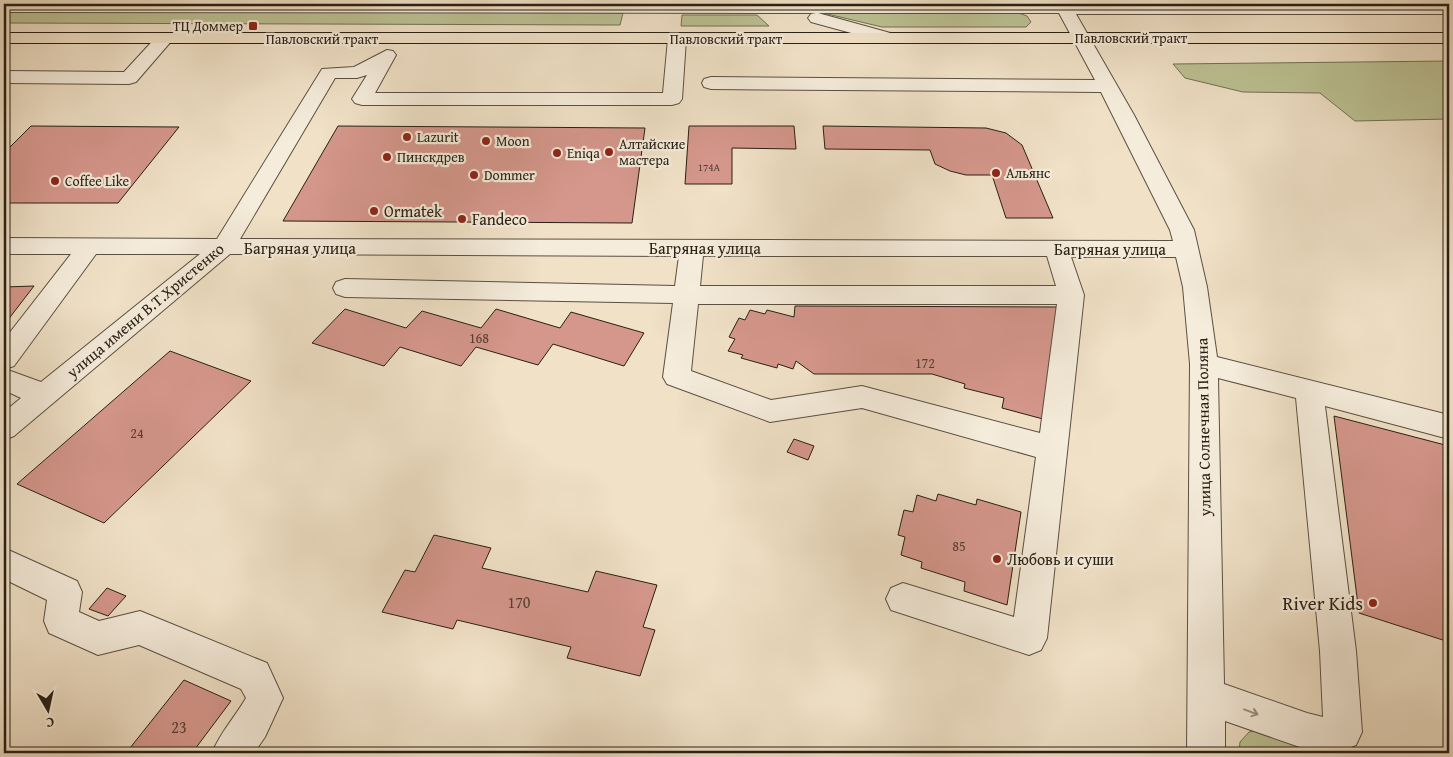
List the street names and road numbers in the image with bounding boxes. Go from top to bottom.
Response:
street label: Павловский тракт [1075,28,1187,48]
street label: Павловский тракт [266,29,378,49]
street label: Павловский тракт [670,29,782,49]
street label: Багряная улица [244,236,356,260]
street label: Багряная улица [649,236,761,260]
street label: улица имени В.Т.Христенко [60,237,229,384]
street label: Багряная улица [1054,237,1166,261]
street label: улица Солнечная Поляна [1189,337,1217,517]

